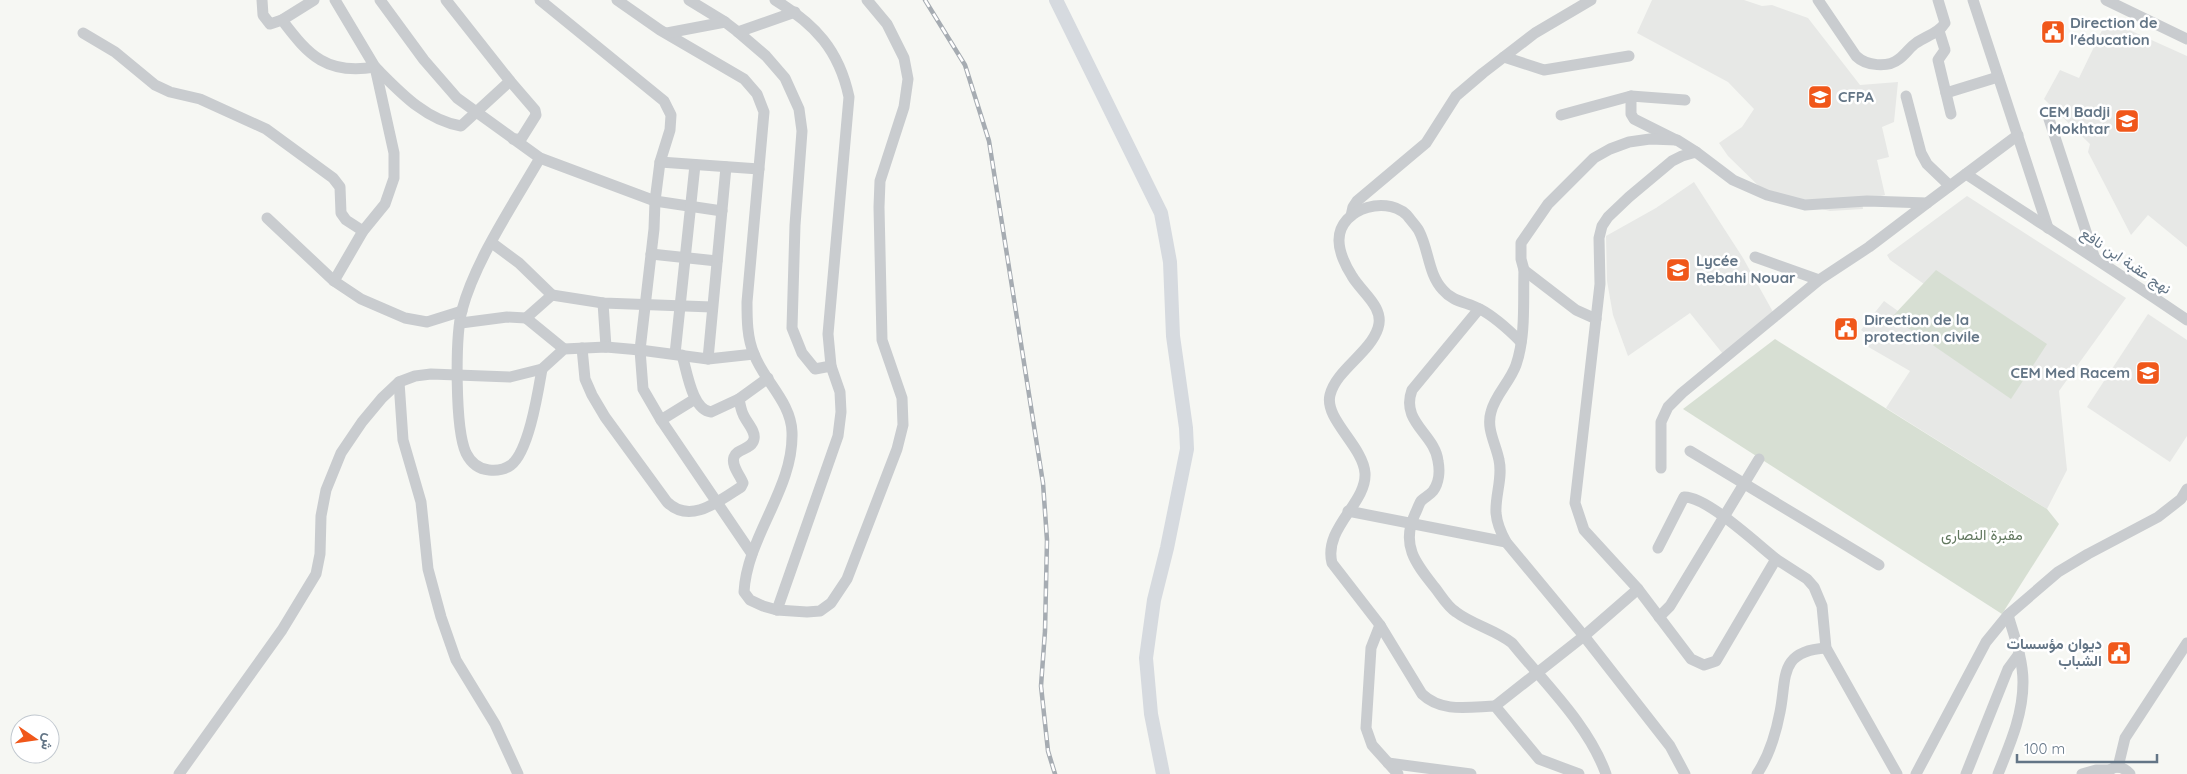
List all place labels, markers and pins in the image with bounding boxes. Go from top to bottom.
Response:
place label: Direction de l'éducation [2070,13,2158,49]
public building icon: Direction de l'éducation [2040,19,2066,45]
school or university icon: CFPA [1807,84,1833,110]
place label: CFPA [1838,87,1874,106]
place label: CEM Badji Mokhtar [2039,102,2110,138]
school or university icon: CEM Badji Mokhtar [2114,108,2140,134]
place label: Lycée Rebahi Nouar [1696,251,1796,287]
school or university icon: Lycée Rebahi Nouar [1665,257,1691,283]
place label: Direction de la protection civile [1864,310,1980,346]
public building icon: Direction de la protection civile [1833,316,1859,342]
school or university icon: CEM Med Racem [2135,360,2161,386]
place label: CEM Med Racem [2011,363,2130,382]
place label: ديوان مؤسسات الشباب [2006,634,2102,670]
public building icon: ديوان مؤسسات الشباب [2106,640,2132,666]

